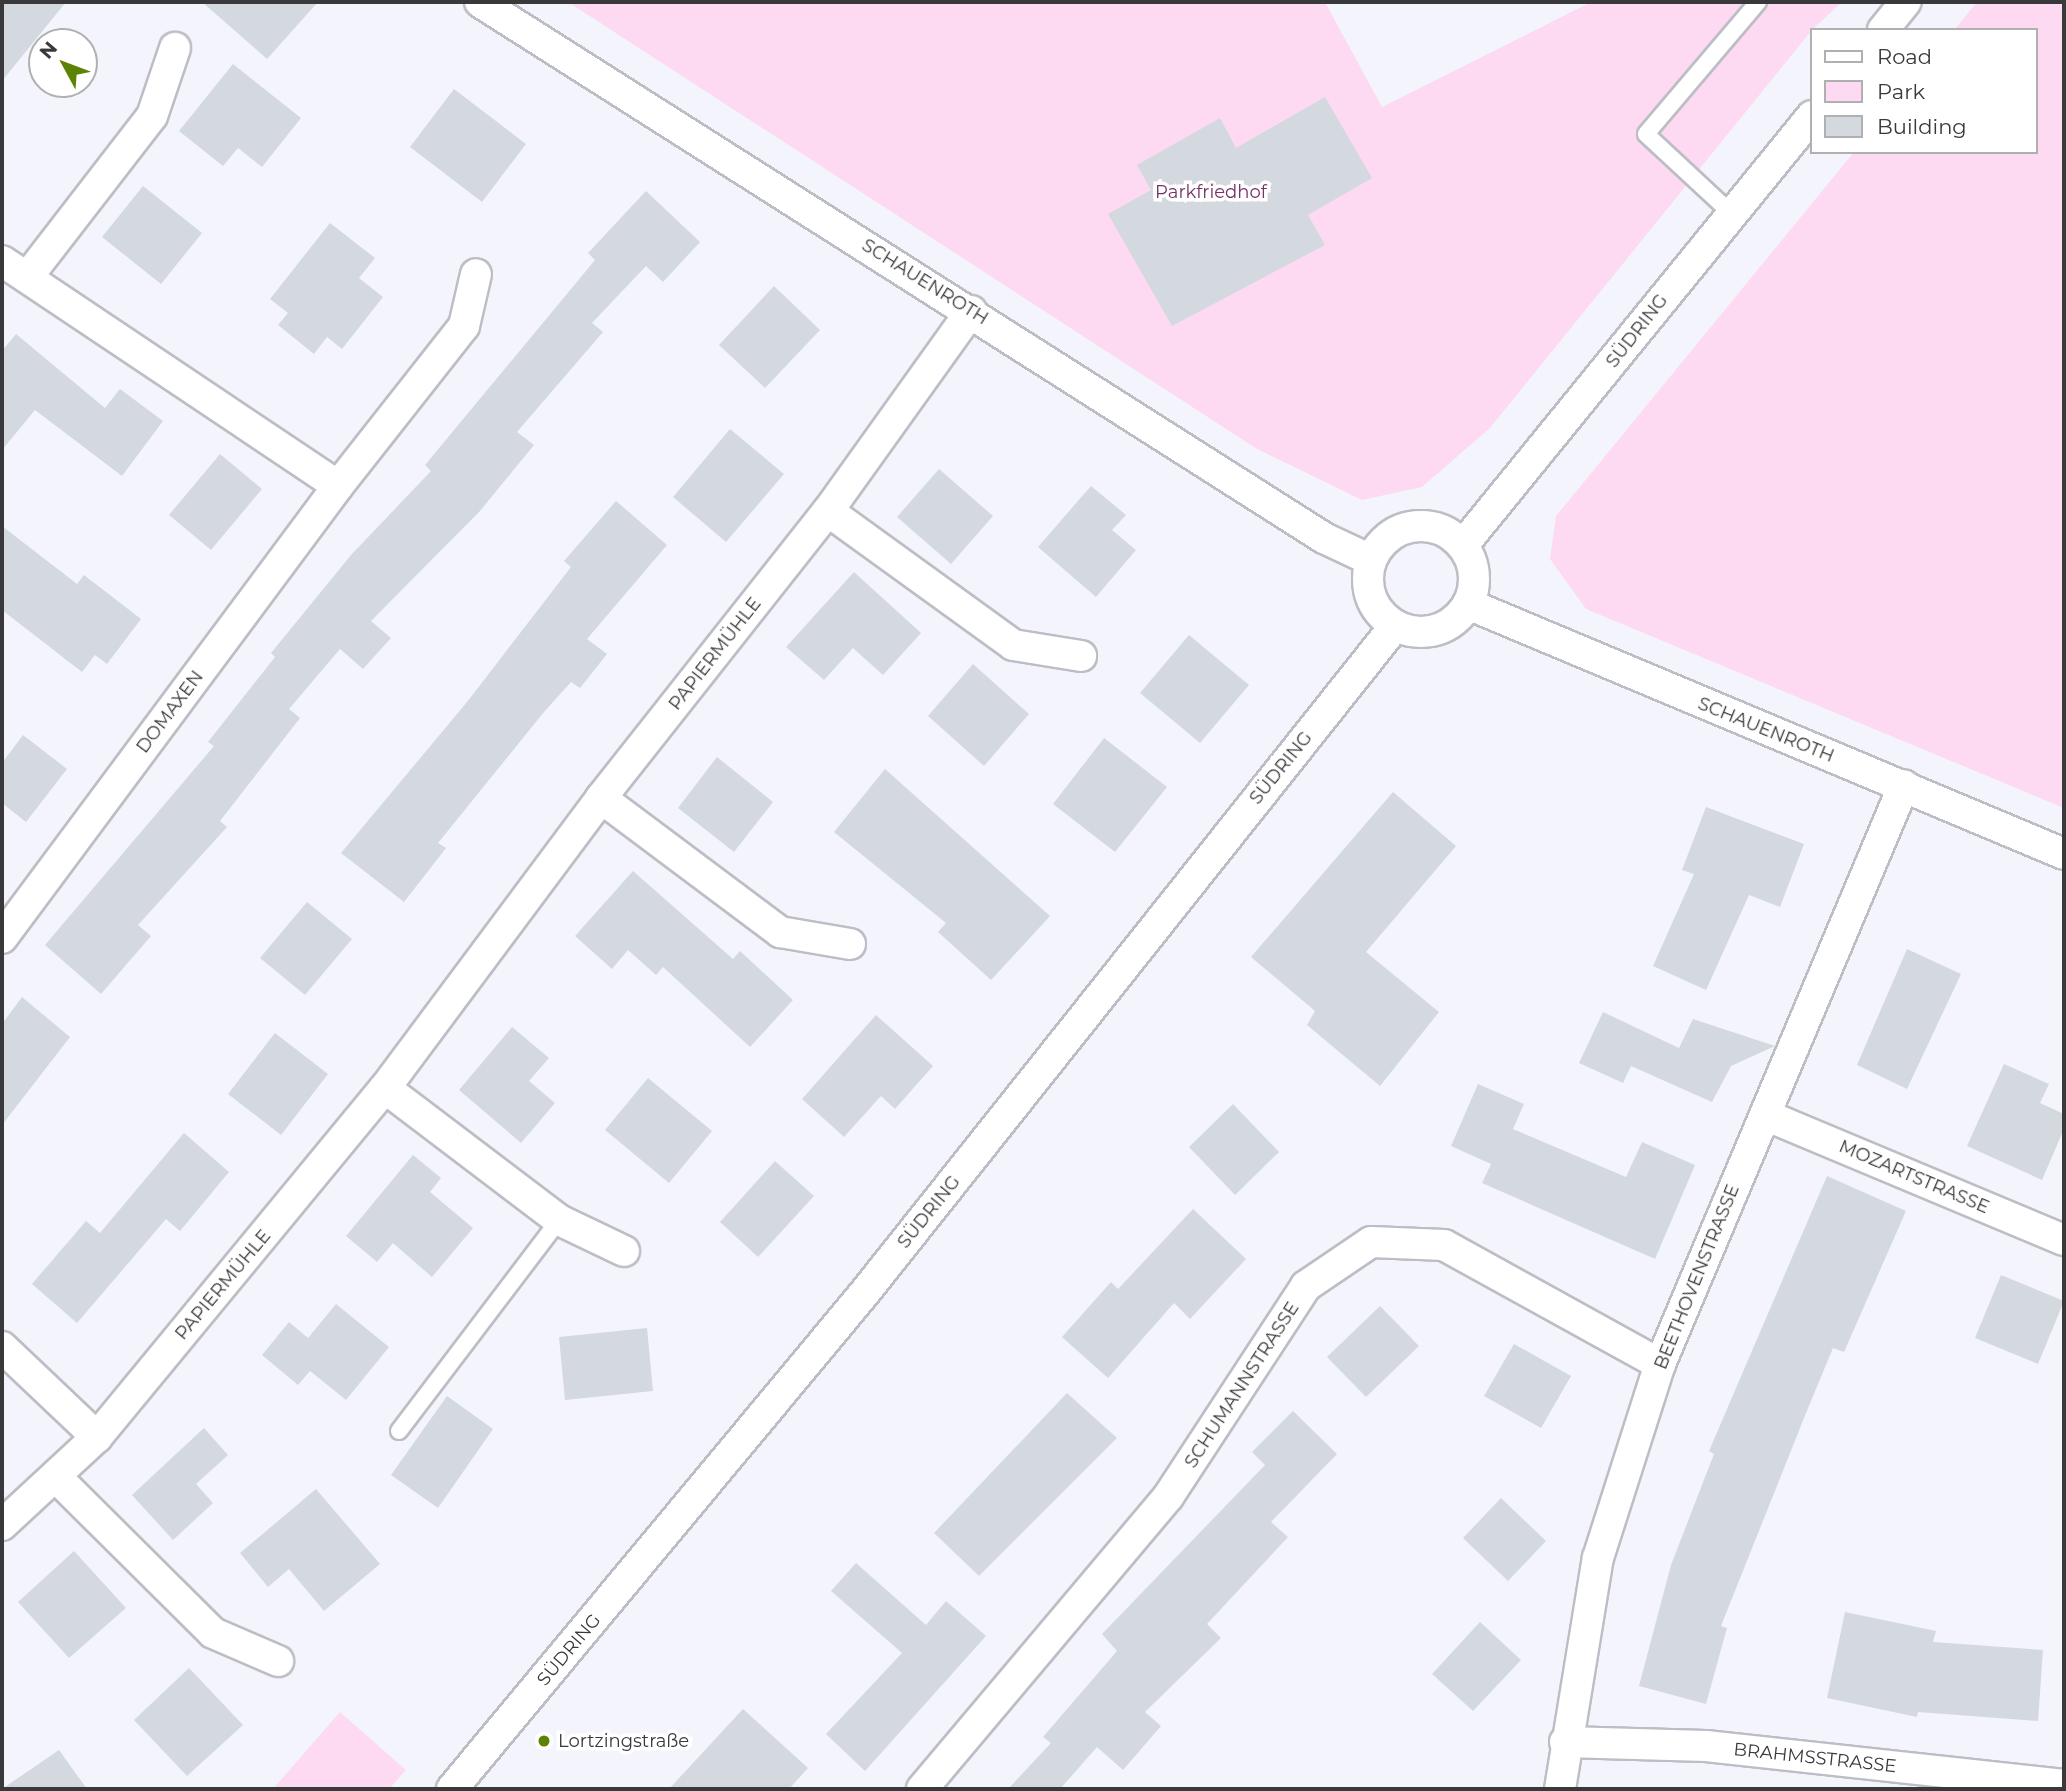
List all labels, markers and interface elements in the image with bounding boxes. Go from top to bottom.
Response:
north arrow [28,28,98,98]
legend [1811,28,2038,154]
text: N [35,37,62,64]
text: Road [1877,44,1932,69]
text: Park [1877,79,1925,104]
text: Building [1877,114,1967,139]
park label: Parkfriedhof [1155,181,1267,203]
street label: SCHAUENROTH [858,234,992,330]
street label: SÜDRING [1602,290,1672,372]
street label: PAPIERMÜHLE [664,593,766,715]
street label: DOMAXEN [132,667,208,757]
street label: SCHAUENROTH [1695,693,1837,767]
street label: SÜDRING [1245,727,1317,809]
street label: MOZARTSTRASSE [1836,1136,1992,1218]
street label: SÜDRING [893,1171,965,1253]
street label: BEETHOVENSTRASSE [1650,1181,1744,1373]
street label: PAPIERMÜHLE [171,1226,275,1344]
street label: SCHUMANNSTRASSE [1180,1298,1304,1472]
street label: SÜDRING [533,1610,605,1690]
place label: Lortzingstraße [558,1730,689,1752]
marker: Lortzingstraße [536,1733,552,1749]
street label: BRAHMSSTRASSE [1732,1739,1898,1777]

